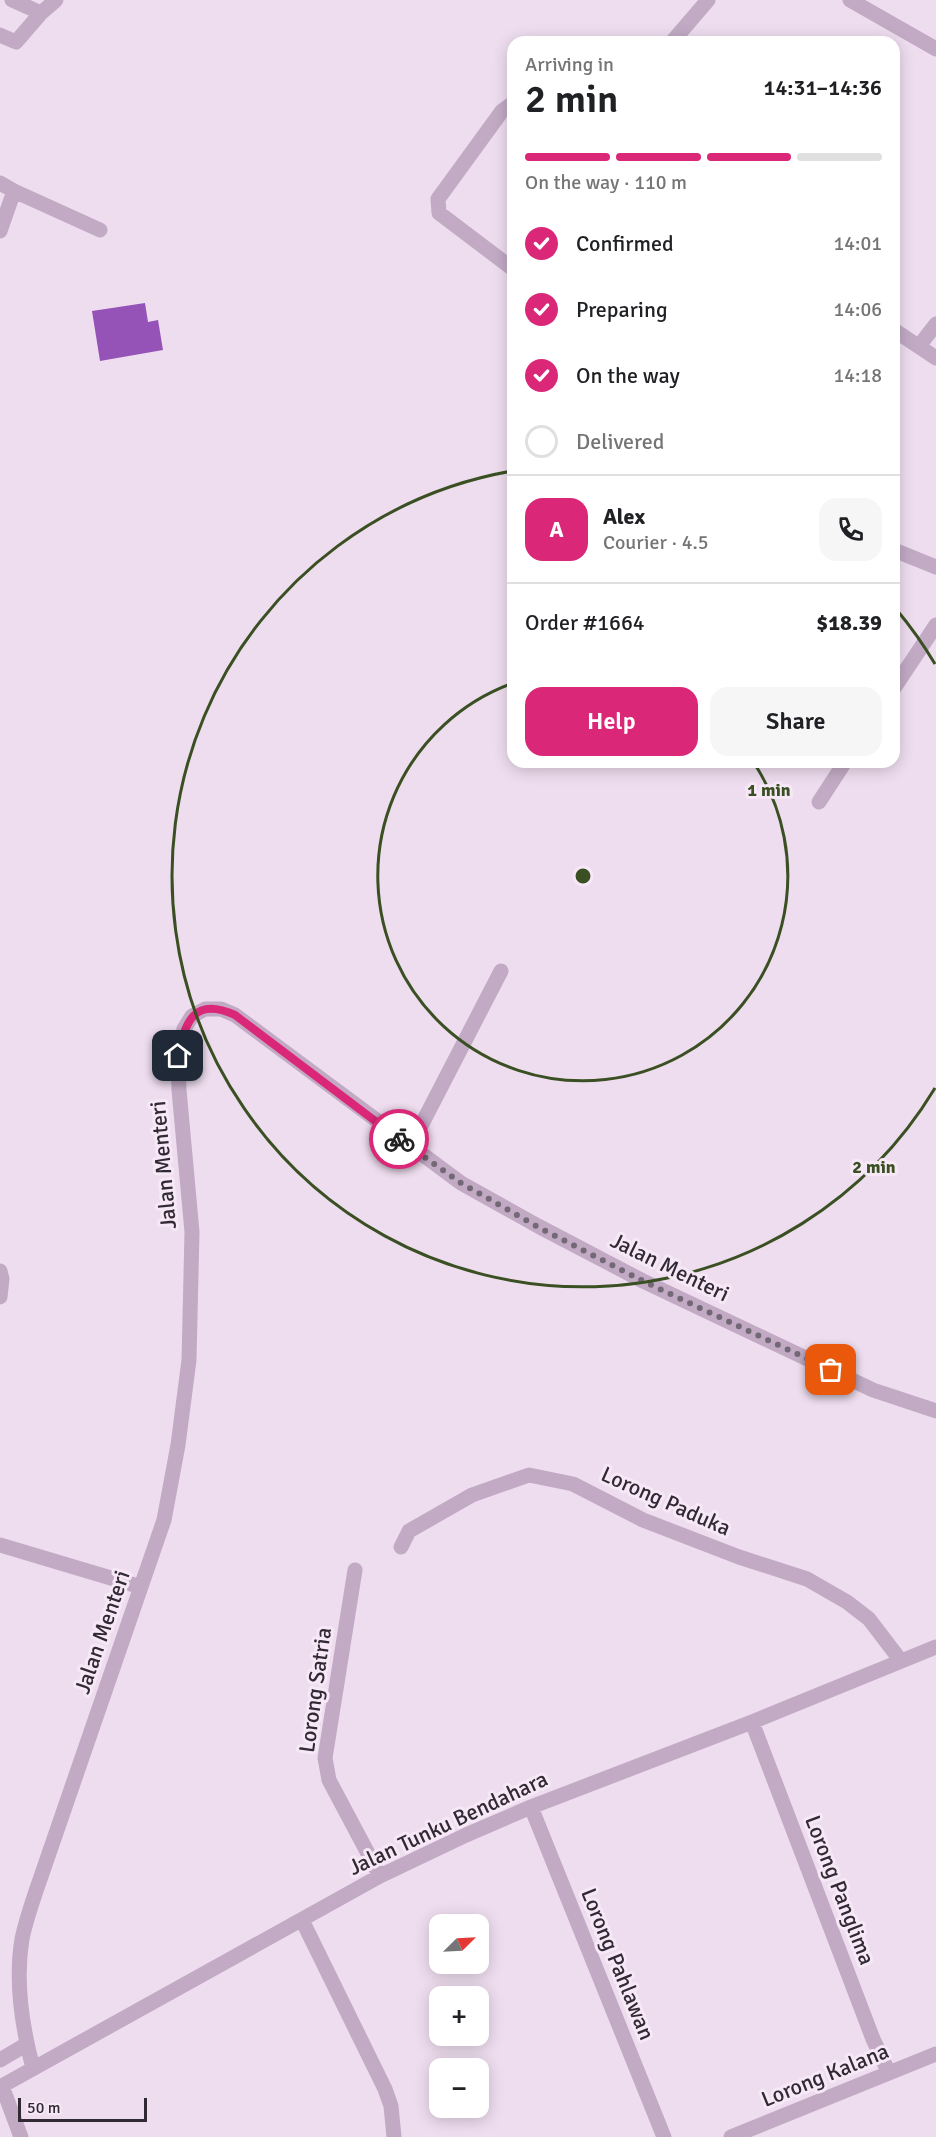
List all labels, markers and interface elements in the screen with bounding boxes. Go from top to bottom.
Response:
text: Arriving in [525,52,614,77]
text: 14:31–14:36 [764,74,882,101]
text: 2 min [525,75,618,123]
text: On the way · 110 m [525,170,687,195]
icon: check [525,227,558,260]
text: Confirmed [576,230,674,257]
text: 14:01 [833,231,882,256]
icon: check [525,293,558,326]
text: Preparing [576,296,668,323]
text: 14:06 [833,297,882,322]
icon: check [525,359,558,392]
text: On the way [576,362,680,389]
text: 14:18 [833,363,882,388]
text: Delivered [576,428,664,455]
button: phone [819,498,882,561]
text: Alex [603,503,645,530]
text: A [549,516,564,543]
text: Courier · 4.5 [603,530,709,555]
text: Order #1664 [525,609,645,636]
text: $18.39 [816,609,882,636]
button: Help [525,687,698,756]
button: Share [710,687,882,756]
text: 1 min [747,779,791,801]
centre of rings [573,866,593,886]
pin [152,1030,203,1081]
icon: home [161,1039,194,1072]
street label: Jalan Menteri [144,1100,182,1230]
courier [369,1109,429,1169]
icon: bike [383,1123,416,1156]
text: 2 min [852,1156,896,1178]
street label: Jalan Menteri [606,1227,734,1307]
pin [805,1344,856,1395]
icon: bag [814,1353,847,1386]
street label: Lorong Paduka [597,1460,735,1542]
street label: Jalan Menteri [68,1567,136,1697]
street label: Lorong Satria [293,1626,337,1754]
street label: Jalan Tunku Bendahara [344,1765,552,1881]
street label: Lorong Panglima [799,1812,881,1968]
street label: Lorong Pahlawan [575,1884,661,2044]
north arrow [429,1914,489,1974]
map controls [429,1914,489,2118]
button: + [429,1986,489,2046]
street label: Lorong Kalana [757,2037,893,2113]
button: − [429,2058,489,2118]
scale bar [18,2095,147,2122]
text: 50 m [27,2098,61,2118]

